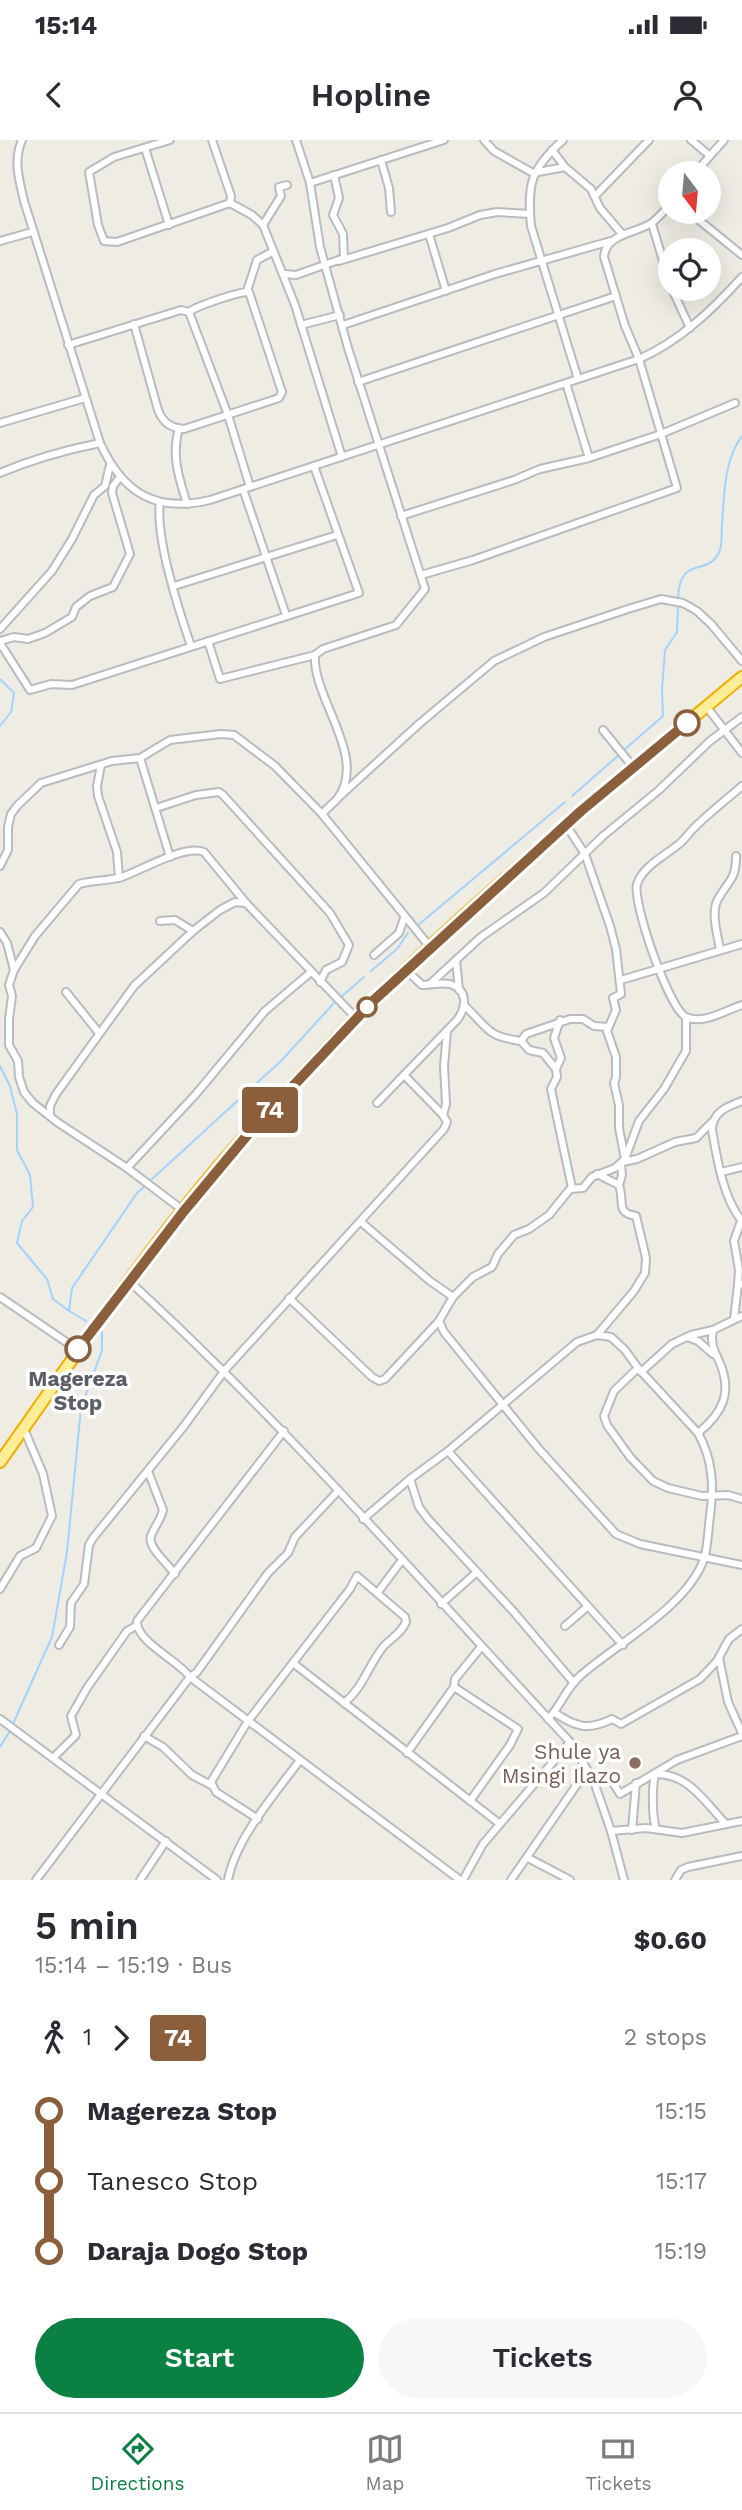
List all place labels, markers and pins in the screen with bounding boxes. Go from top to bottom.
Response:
unlabelled marker [674,710,700,736]
unlabelled marker [357,997,377,1017]
marker: Magereza Stop [65,1336,91,1362]
place label: Magereza Stop [28,1366,128,1415]
place label: Shule ya Msingi Ilazo [502,1739,621,1788]
marker: Shule ya Msingi Ilazo [627,1755,643,1771]

